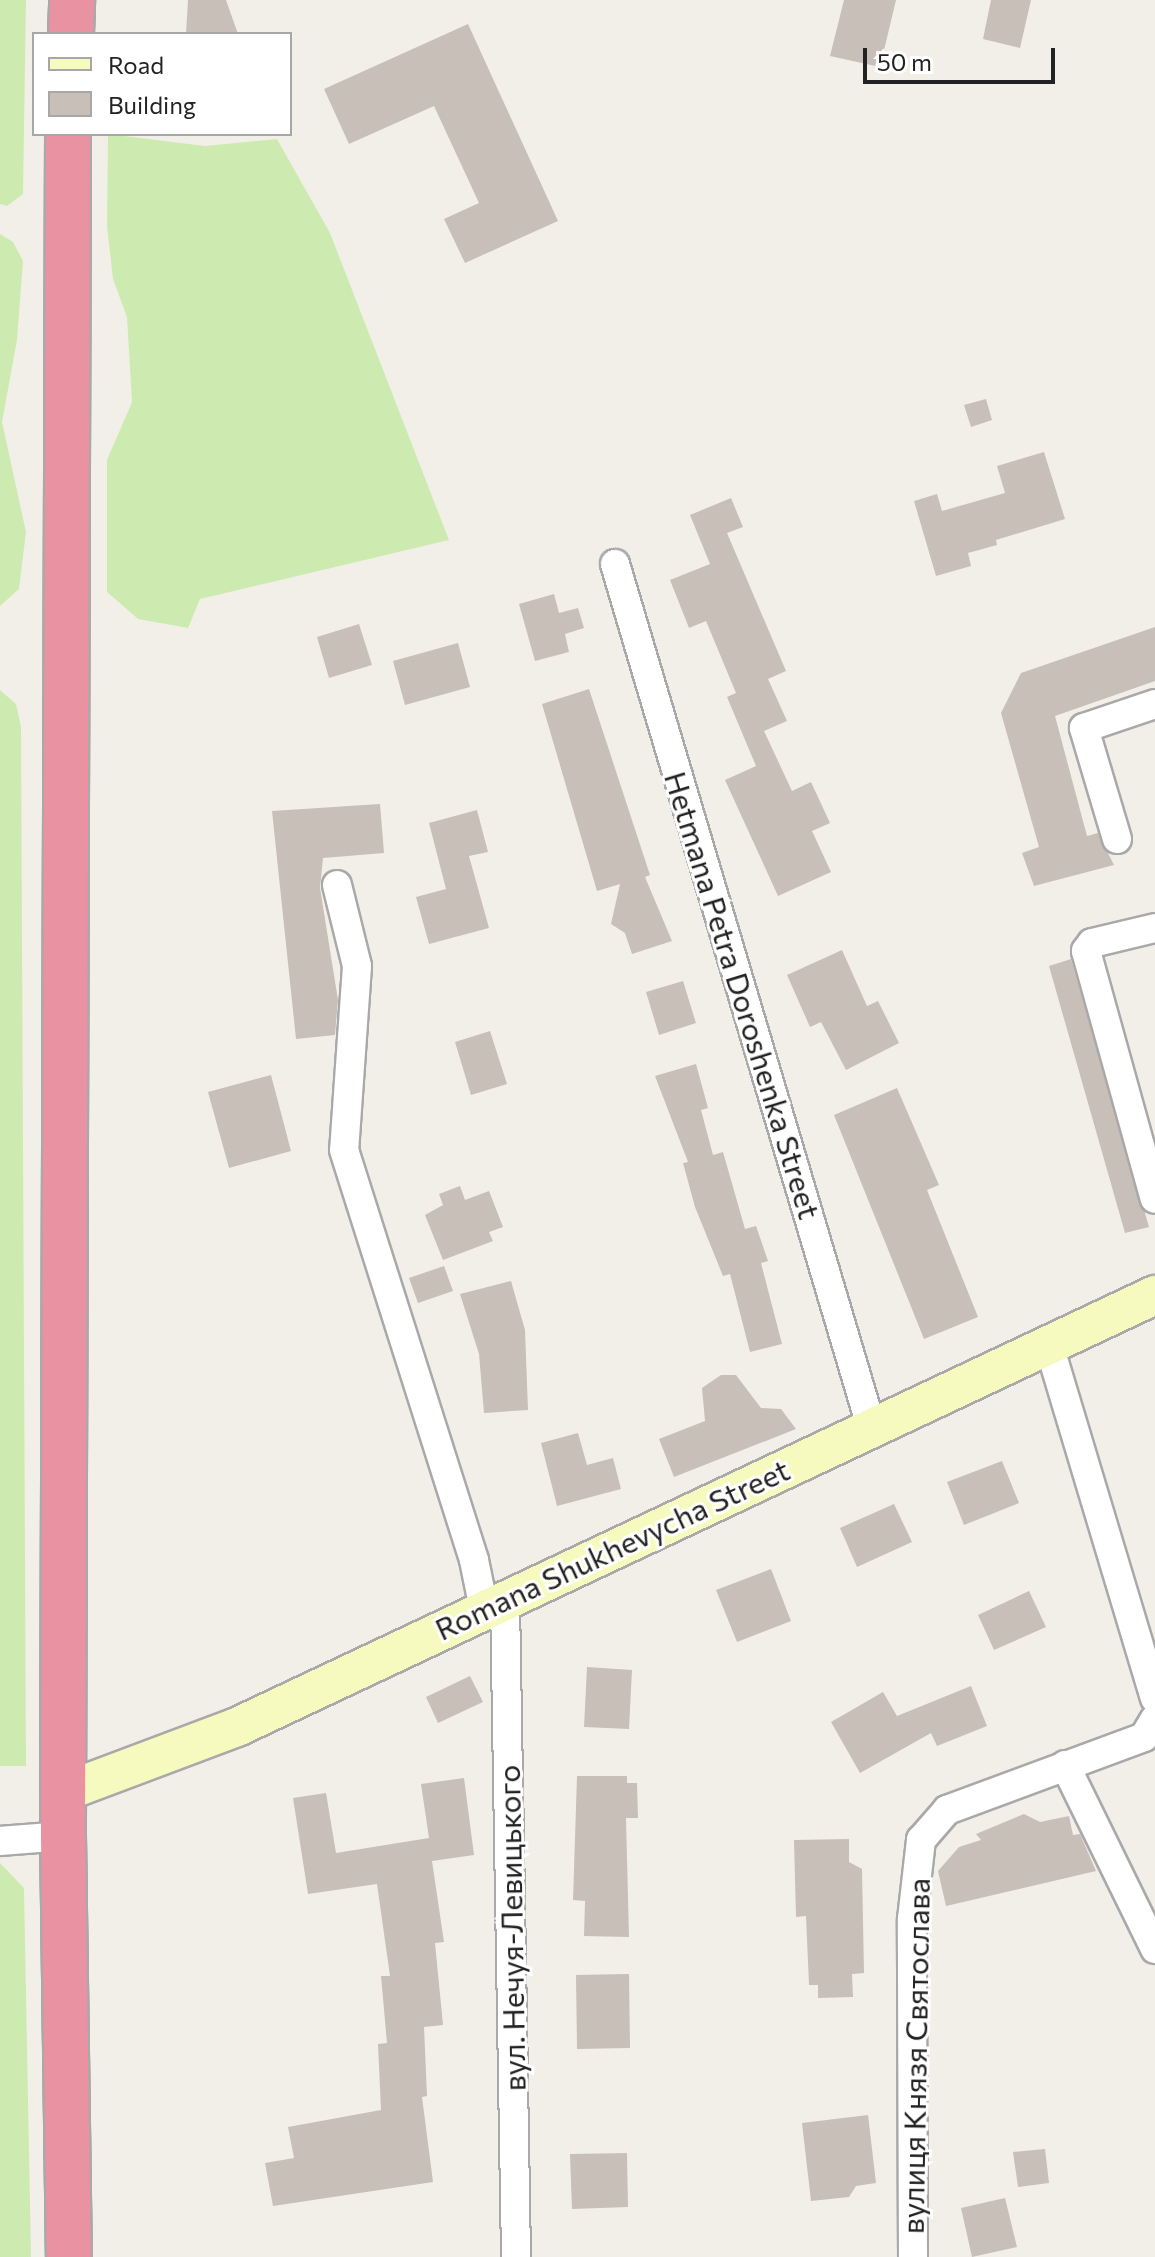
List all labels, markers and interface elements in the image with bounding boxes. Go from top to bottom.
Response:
legend [32,32,292,136]
scale bar [867,32,1059,82]
text: 50 m [877,47,932,76]
text: Road [108,50,164,79]
text: Building [108,90,196,119]
street label: Hetmana Petra Doroshenka Street [658,767,828,1223]
street label: Romana Shukhevycha Street [429,1451,795,1647]
street label: вул. Нечуя-Левицького [490,1764,532,2092]
street label: вулиця Князя Святослава [894,1878,936,2234]

